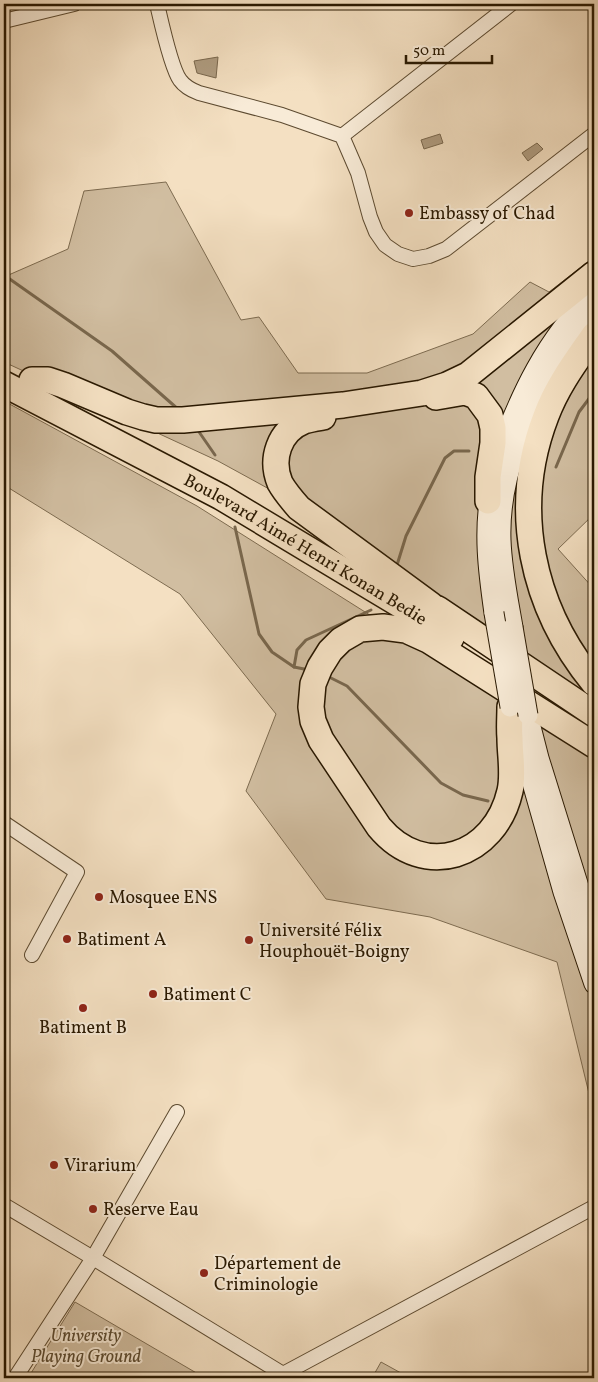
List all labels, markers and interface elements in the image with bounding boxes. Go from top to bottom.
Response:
scale bar [406,32,492,64]
text: 50 m [413,41,445,62]
place label: Embassy of Chad [419,202,555,227]
marker: Embassy of Chad [403,207,415,219]
street label: Boulevard Aimé Henri Konan Bedie [179,469,432,632]
place label: Mosquee ENS [109,886,217,911]
marker: Mosquee ENS [93,891,105,903]
place label: Université Félix Houphouët-Boigny [259,919,410,965]
place label: Batiment A [77,928,167,953]
marker: Batiment A [61,933,73,945]
marker: Université Félix Houphouët-Boigny [243,934,255,946]
place label: Batiment C [163,983,252,1008]
marker: Batiment C [147,988,159,1000]
marker: Batiment B [77,1002,89,1014]
place label: Batiment B [39,1016,127,1041]
place label: Virarium [64,1154,136,1179]
marker: Virarium [48,1159,60,1171]
place label: Reserve Eau [103,1198,199,1223]
marker: Reserve Eau [87,1203,99,1215]
place label: Département de Criminologie [214,1252,341,1298]
marker: Département de Criminologie [198,1267,210,1279]
park label: University Playing Ground [31,1324,142,1370]

